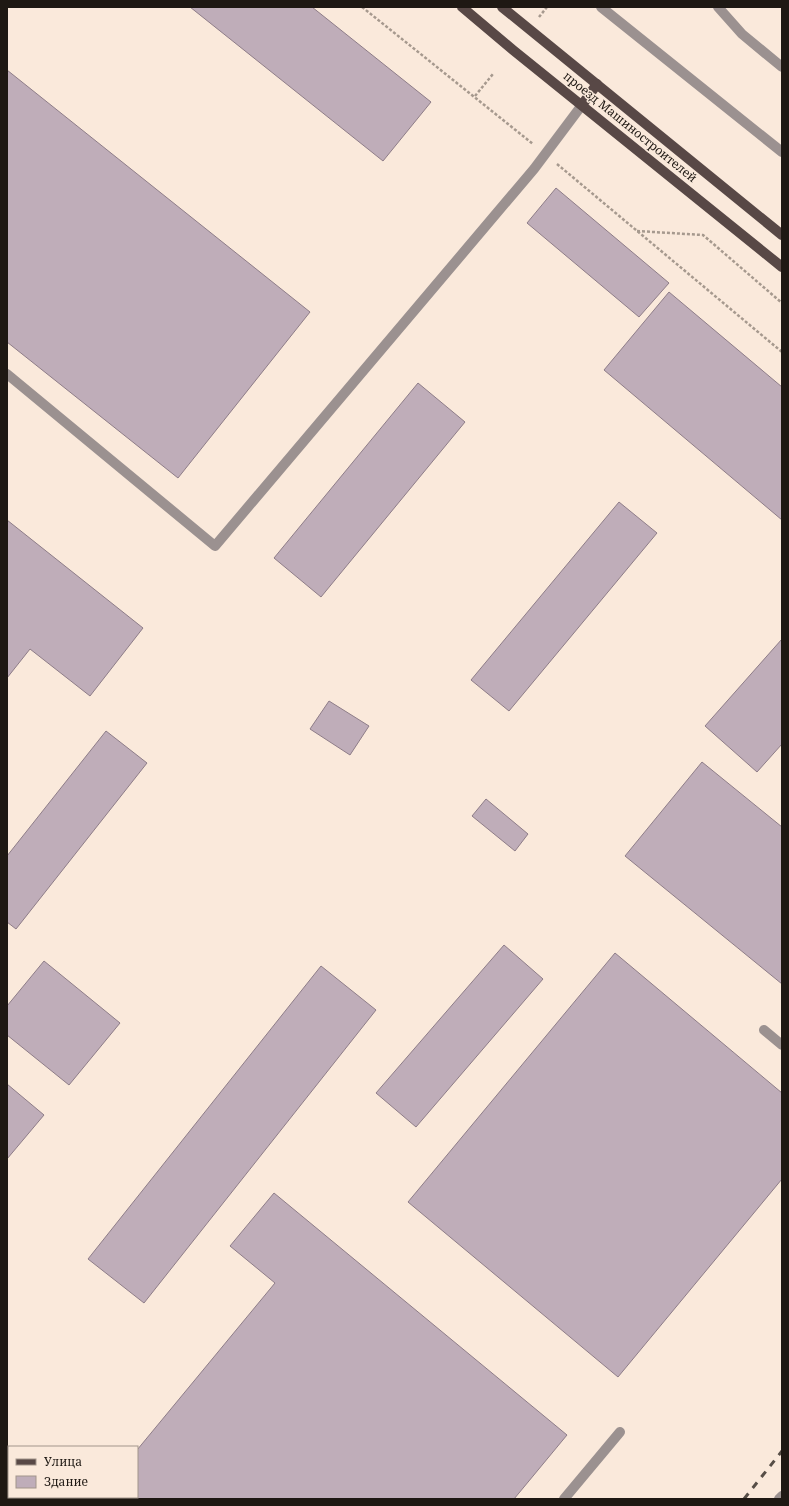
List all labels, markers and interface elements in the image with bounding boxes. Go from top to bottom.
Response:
street label: проезд Машиностроителей [560,67,701,186]
legend [8,1446,138,1498]
text: Улица [44,1453,82,1470]
text: Здание [44,1473,88,1490]

